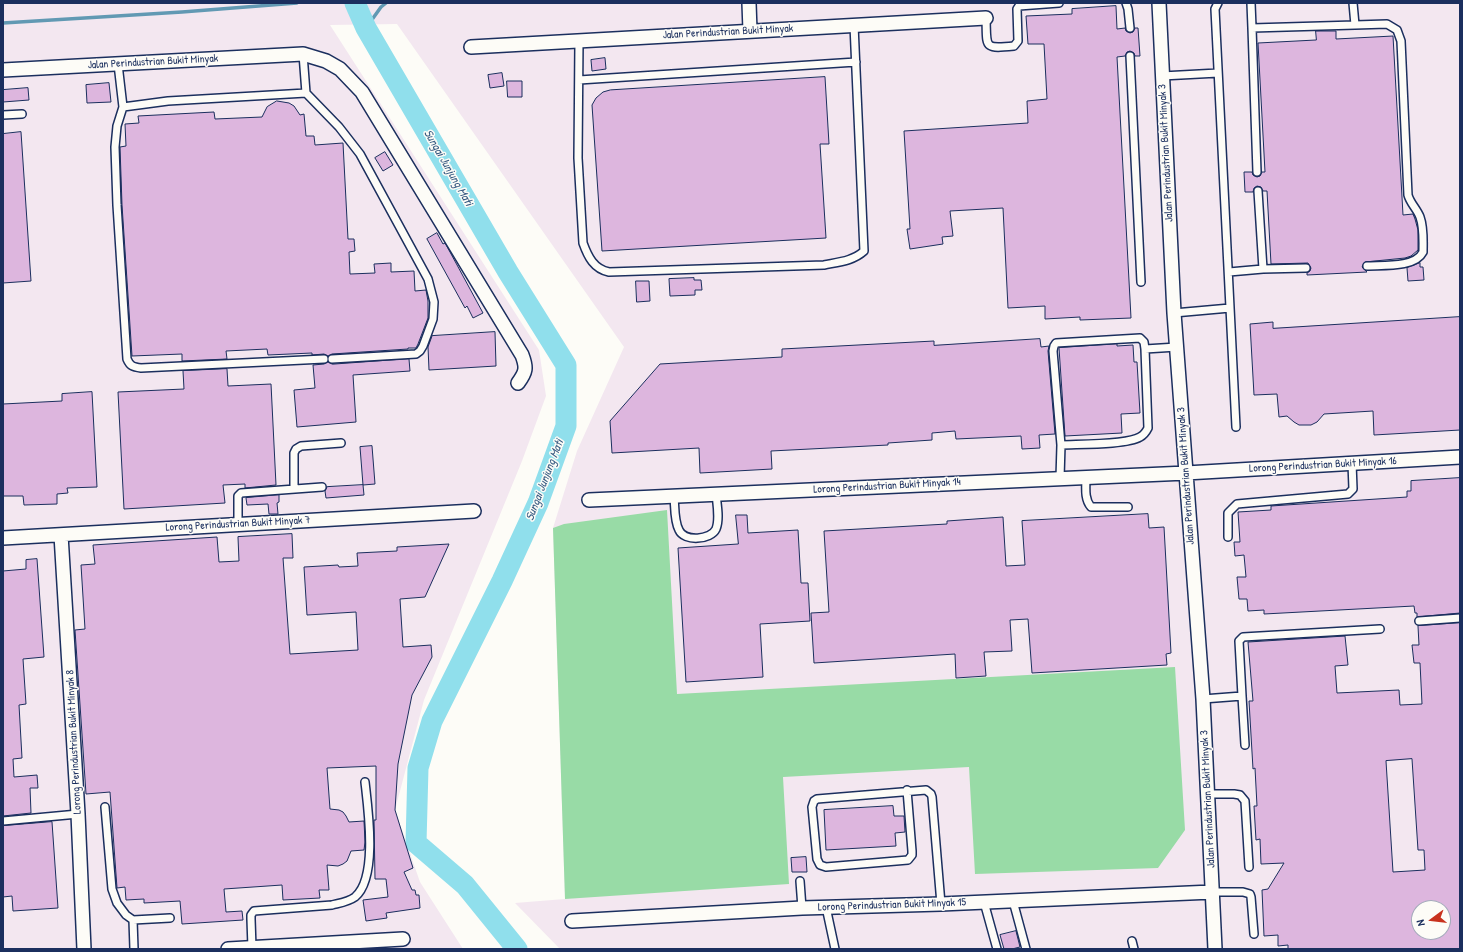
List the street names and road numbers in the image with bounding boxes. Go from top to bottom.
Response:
street label: Jalan Perindustrian Bukit Minyak [662,22,794,42]
street label: Jalan Perindustrian Bukit Minyak [87,52,219,72]
street label: Jalan Perindustrian Bukit Minyak 3 [1156,84,1176,222]
street label: Jalan Perindustrian Bukit Minyak 3 [1175,407,1197,545]
street label: Lorong Perindustrian Bukit Minyak 16 [1249,455,1397,475]
street label: Lorong Perindustrian Bukit Minyak 14 [813,476,961,496]
street label: Lorong Perindustrian Bukit Minyak 7 [165,514,311,534]
street label: Lorong Perindustrian Bukit Minyak 8 [64,670,84,814]
street label: Jalan Perindustrian Bukit Minyak 3 [1198,730,1218,868]
street label: Lorong Perindustrian Bukit Minyak 15 [818,896,966,914]

